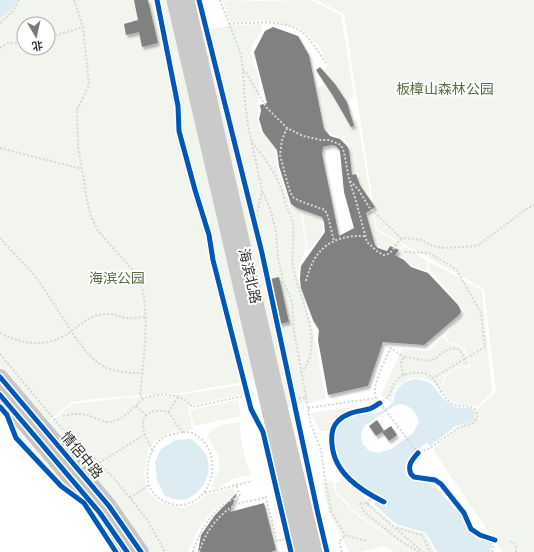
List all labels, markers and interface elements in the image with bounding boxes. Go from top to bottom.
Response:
north arrow [16,16,56,56]
text: 北 [31,38,44,54]
park label: 板樟山森林公园 [396,80,494,98]
street label: 海滨北路 [235,247,265,305]
park label: 海滨公园 [89,269,145,287]
street label: 情侶中路 [57,428,107,482]

